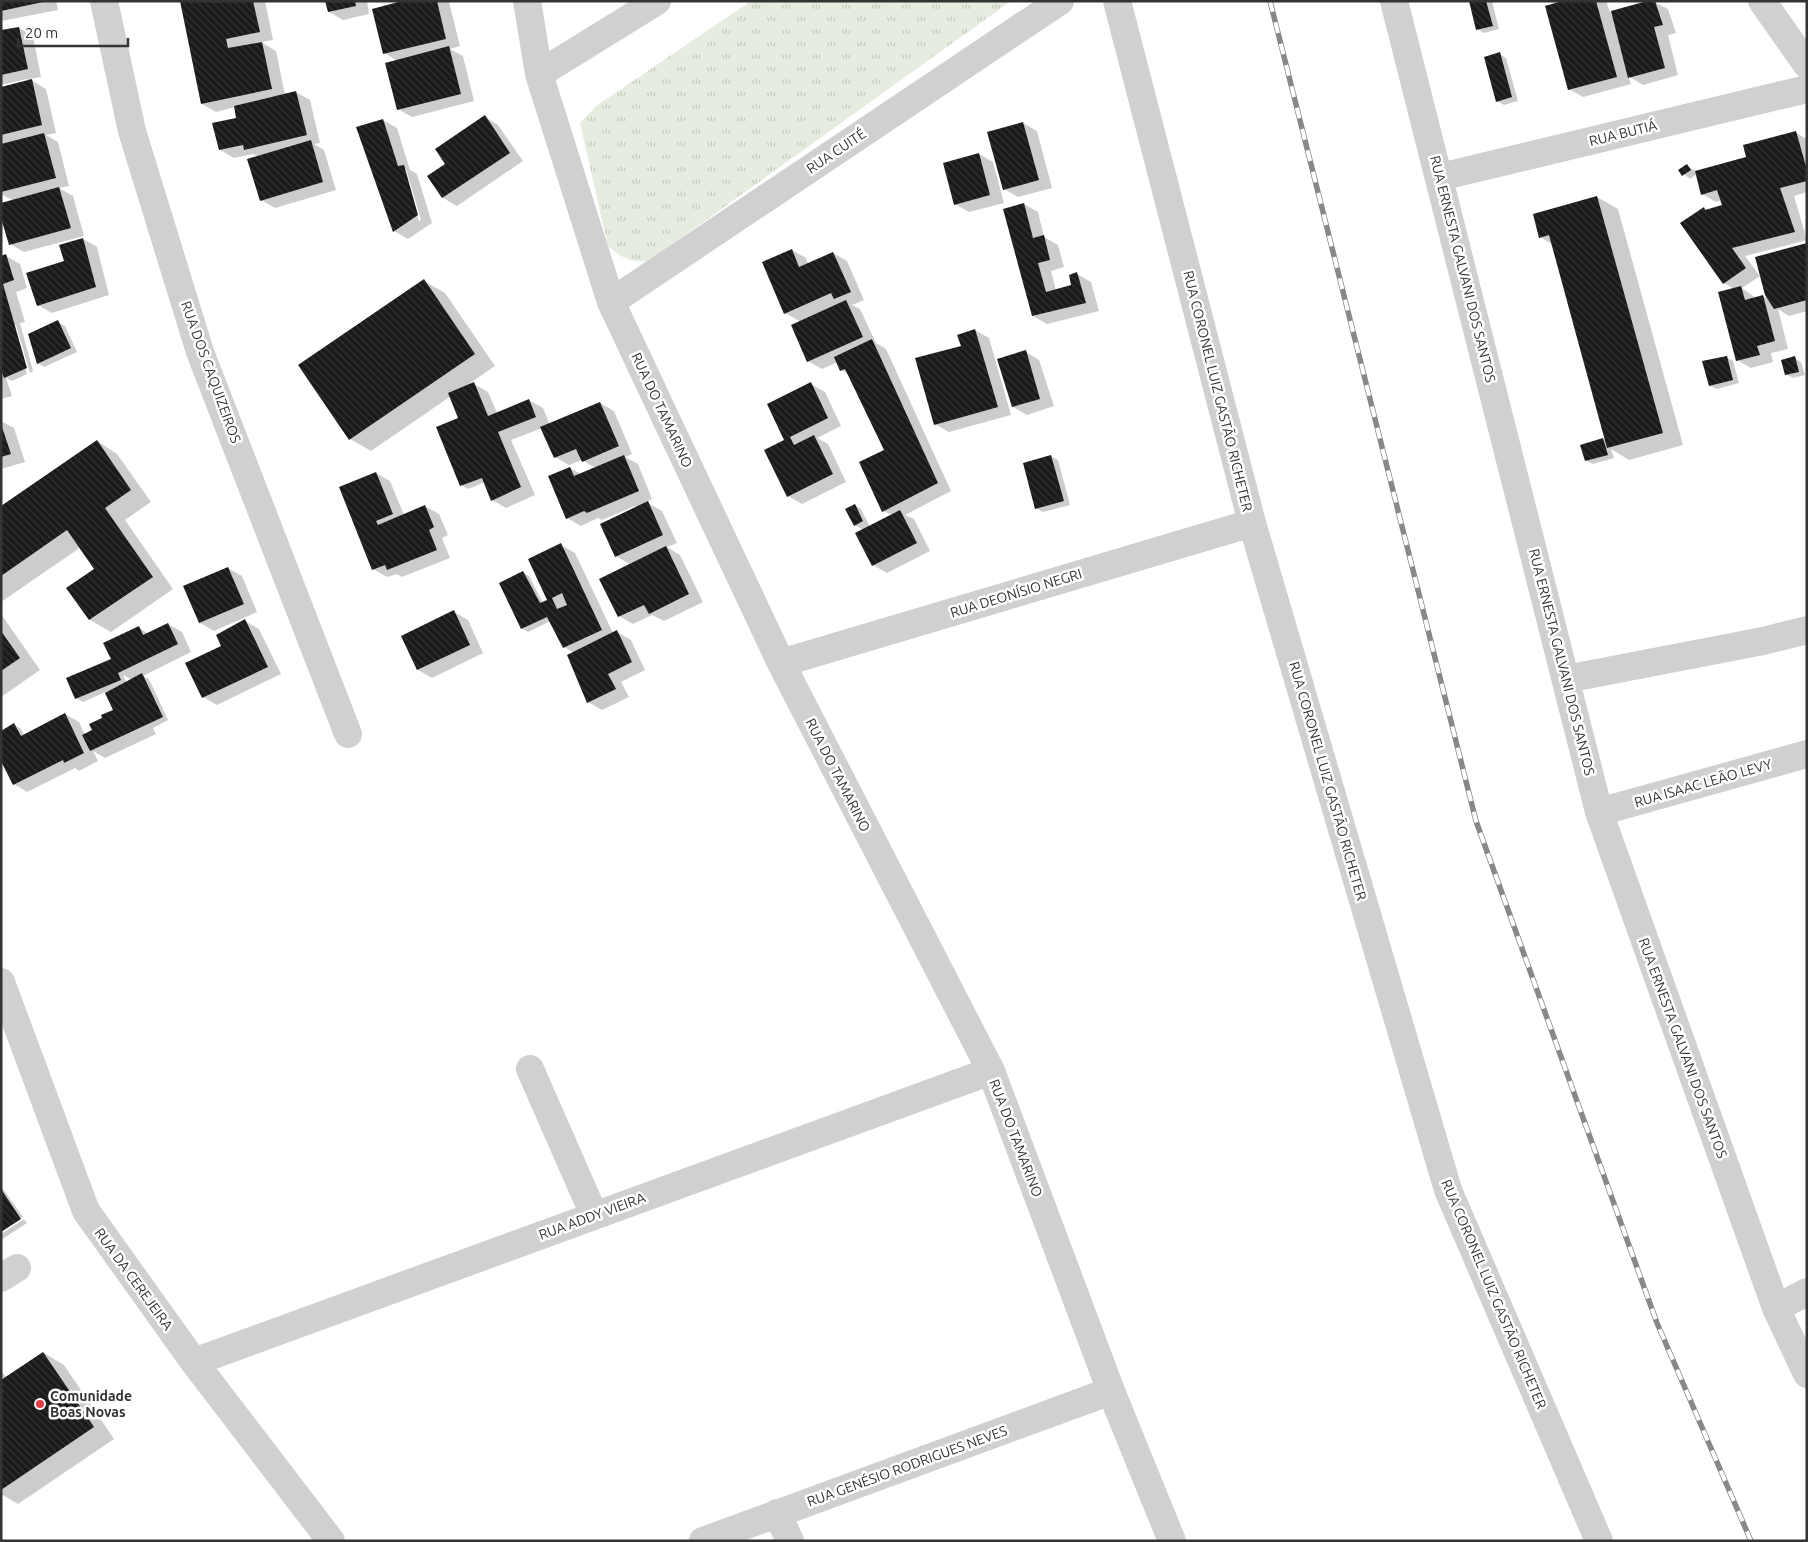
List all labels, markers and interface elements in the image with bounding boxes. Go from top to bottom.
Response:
scale bar [18,15,128,47]
text: 20 m [25,24,58,41]
street label: RUA BUTIÁ [1587,116,1659,149]
street label: RUA CUITÉ [803,124,869,177]
street label: RUA ERNESTA GALVANI DOS SANTOS [1427,154,1499,384]
street label: RUA CORONEL LUIZ GASTÃO RICHETER [1180,269,1257,513]
street label: RUA DOS CAQUIZEIROS [178,299,244,445]
street label: RUA DO TAMARINO [628,350,696,470]
street label: RUA ERNESTA GALVANI DOS SANTOS [1526,547,1598,777]
street label: RUA DEONÍSIO NEGRI [948,564,1084,621]
street label: RUA CORONEL LUIZ GASTÃO RICHETER [1286,659,1371,903]
street label: RUA DO TAMARINO [802,716,874,834]
street label: RUA ISAAC LEÃO LEVY [1632,755,1774,810]
street label: RUA ERNESTA GALVANI DOS SANTOS [1636,936,1730,1160]
street label: RUA DO TAMARINO [986,1077,1046,1199]
street label: RUA CORONEL LUIZ GASTÃO RICHETER [1438,1176,1551,1411]
street label: RUA ADDY VIEIRA [536,1189,648,1243]
street label: RUA DA CEREJEIRA [92,1225,176,1333]
place label: Comunidade Boas Novas [50,1388,132,1420]
marker: Comunidade Boas Novas [34,1398,46,1410]
street label: RUA GENÉSIO RODRIGUES NEVES [805,1421,1009,1510]

